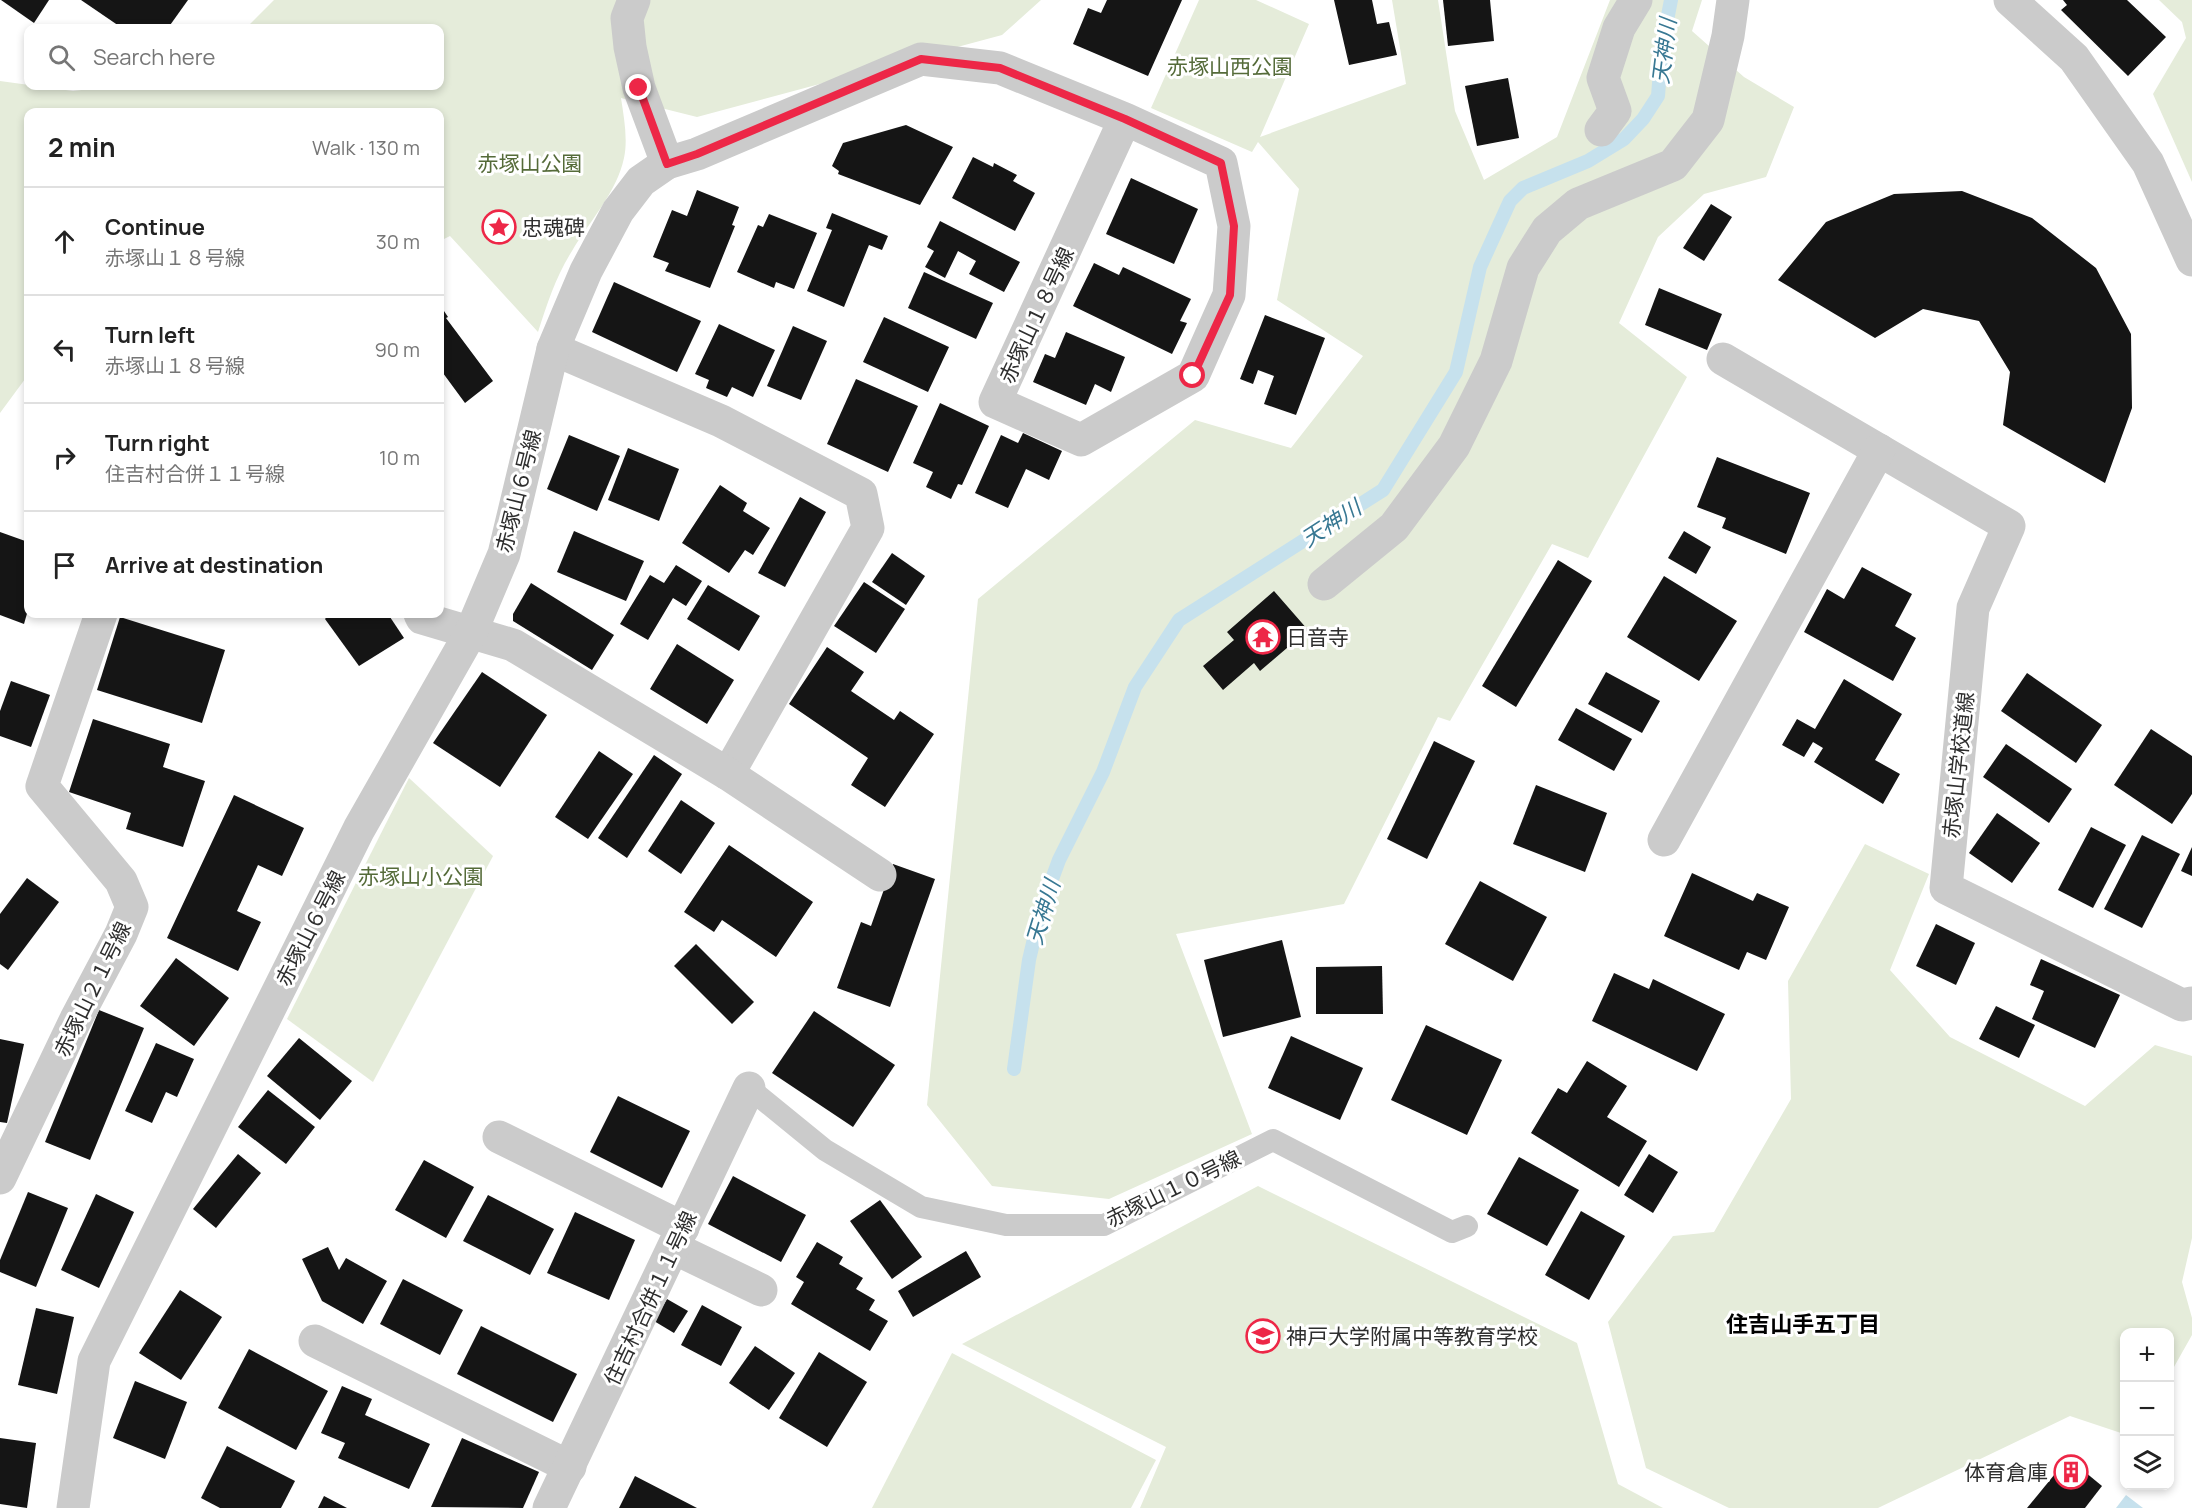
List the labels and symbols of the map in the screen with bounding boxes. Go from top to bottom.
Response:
water label: 天神川 [1645,14,1683,86]
park label: 赤塚山西公園 [1167,52,1293,80]
route end [625,74,651,100]
park label: 赤塚山公園 [478,149,583,177]
place icon: 忠魂碑 [481,209,517,245]
place label: 忠魂碑 [522,213,585,241]
street label: 赤塚山１８号線 [992,242,1080,388]
route start [1179,362,1205,388]
street label: 赤塚山６号線 [489,426,547,556]
water label: 天神川 [1295,491,1369,554]
temple icon: 日音寺 [1245,619,1281,655]
place label: 日音寺 [1286,623,1349,651]
street label: 赤塚山学校道線 [1936,690,1980,840]
park label: 赤塚山小公園 [358,862,484,890]
street label: 赤塚山６号線 [269,866,351,990]
water label: 天神川 [1019,874,1068,948]
street label: 赤塚山２１号線 [47,917,137,1061]
street label: 赤塚山１０号線 [1101,1143,1245,1233]
street label: 住吉村合併１１号線 [597,1206,703,1390]
district label: 住吉山手五丁目 [1726,1309,1880,1339]
school or university icon: 神戸大学附属中等教育学校 [1245,1318,1281,1354]
place label: 神戸大学附属中等教育学校 [1286,1322,1538,1350]
building icon: 体育倉庫 [2053,1454,2089,1490]
place label: 体育倉庫 [1964,1458,2048,1486]

